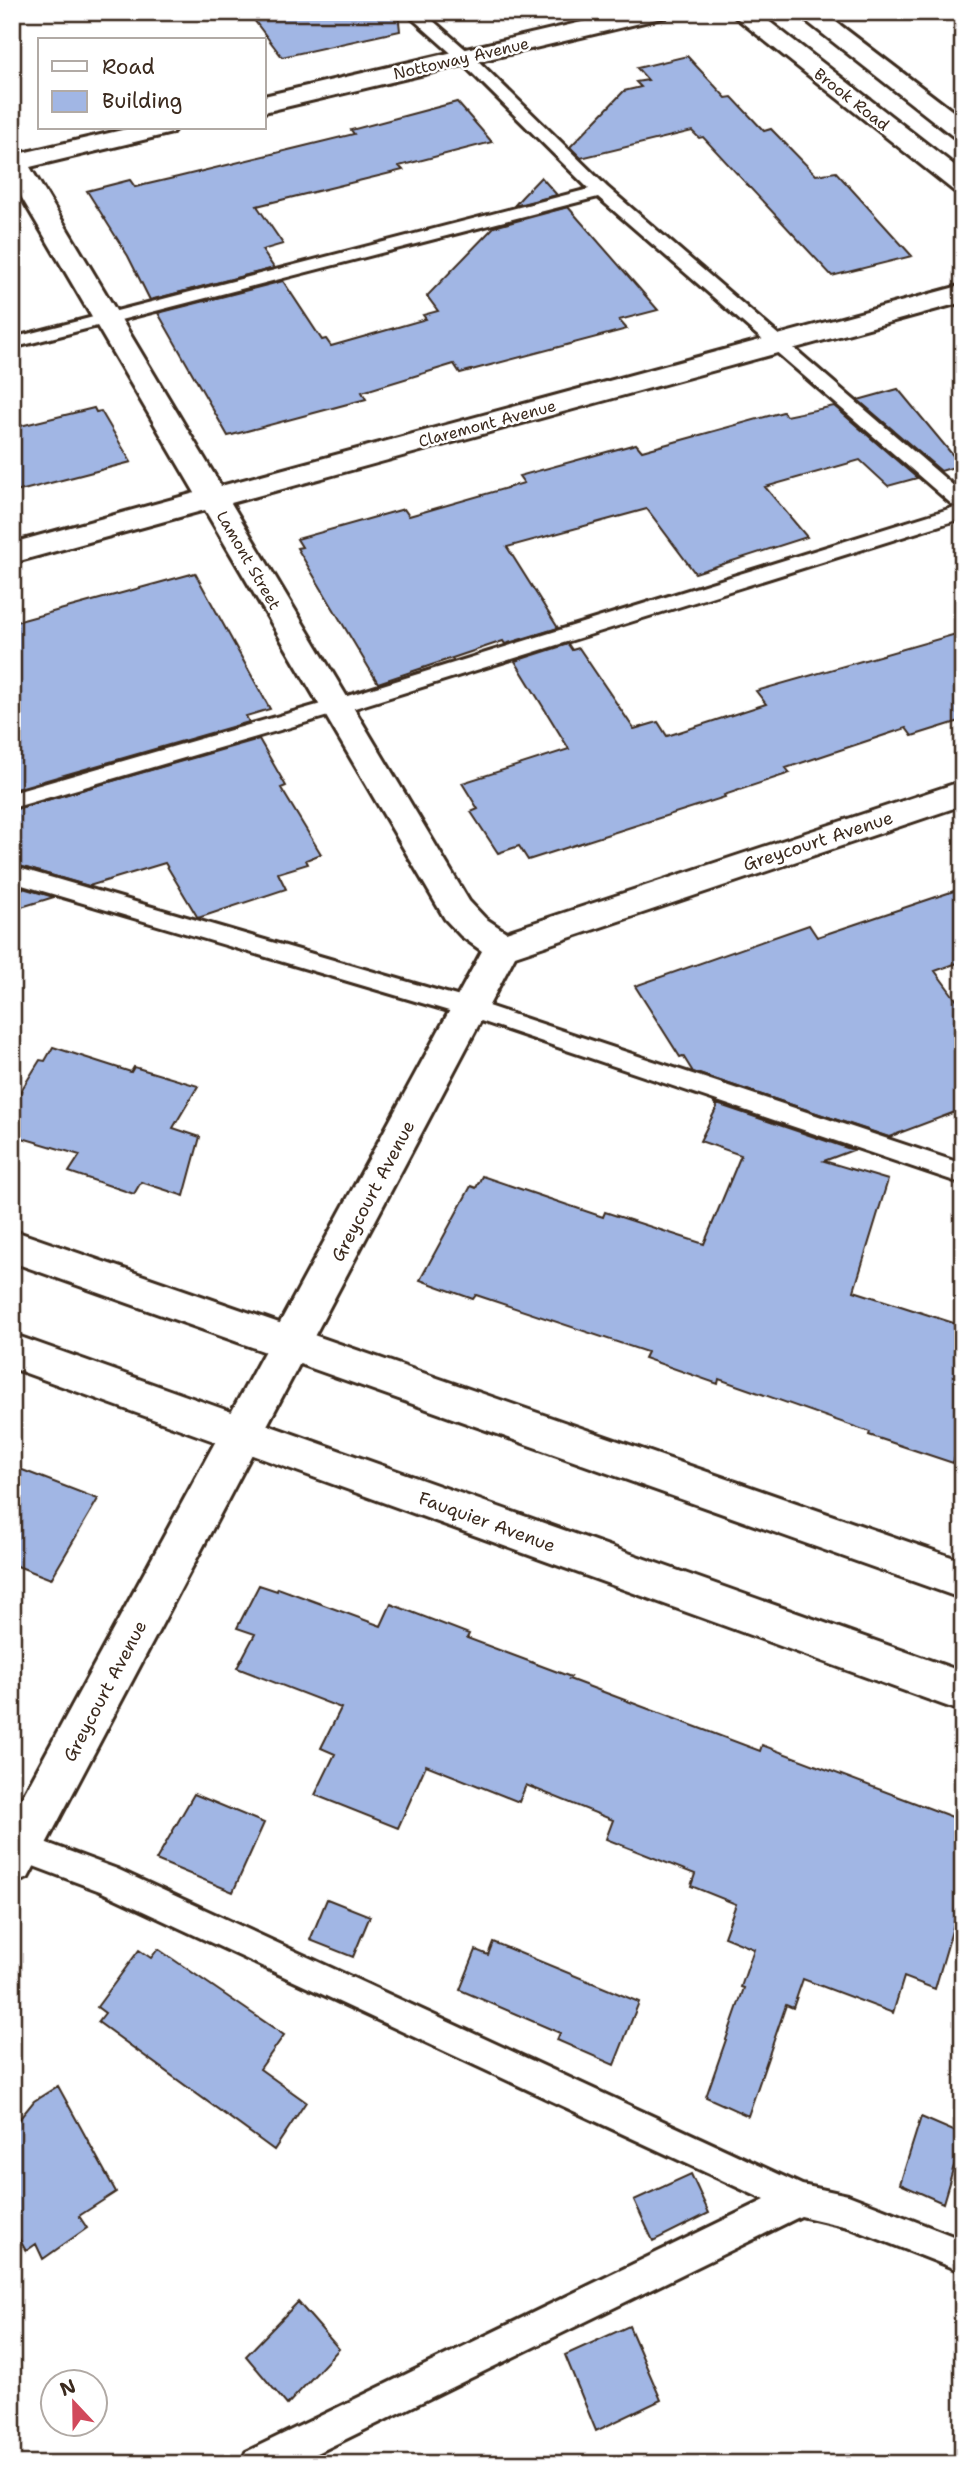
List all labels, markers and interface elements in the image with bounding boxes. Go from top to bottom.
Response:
street label: Nottoway Avenue [391,33,531,84]
legend [38,38,266,130]
text: Road [102,53,155,81]
street label: Brook Road [810,63,894,135]
text: Building [102,87,182,115]
street label: Claremont Avenue [416,395,558,452]
street label: Lamont Street [212,507,285,614]
street label: Greycourt Avenue [740,805,896,877]
street label: Greycourt Avenue [326,1116,420,1266]
street label: Fauquier Avenue [415,1486,559,1558]
street label: Greycourt Avenue [58,1616,152,1766]
north arrow [38,2368,108,2438]
text: N [56,2373,79,2402]

